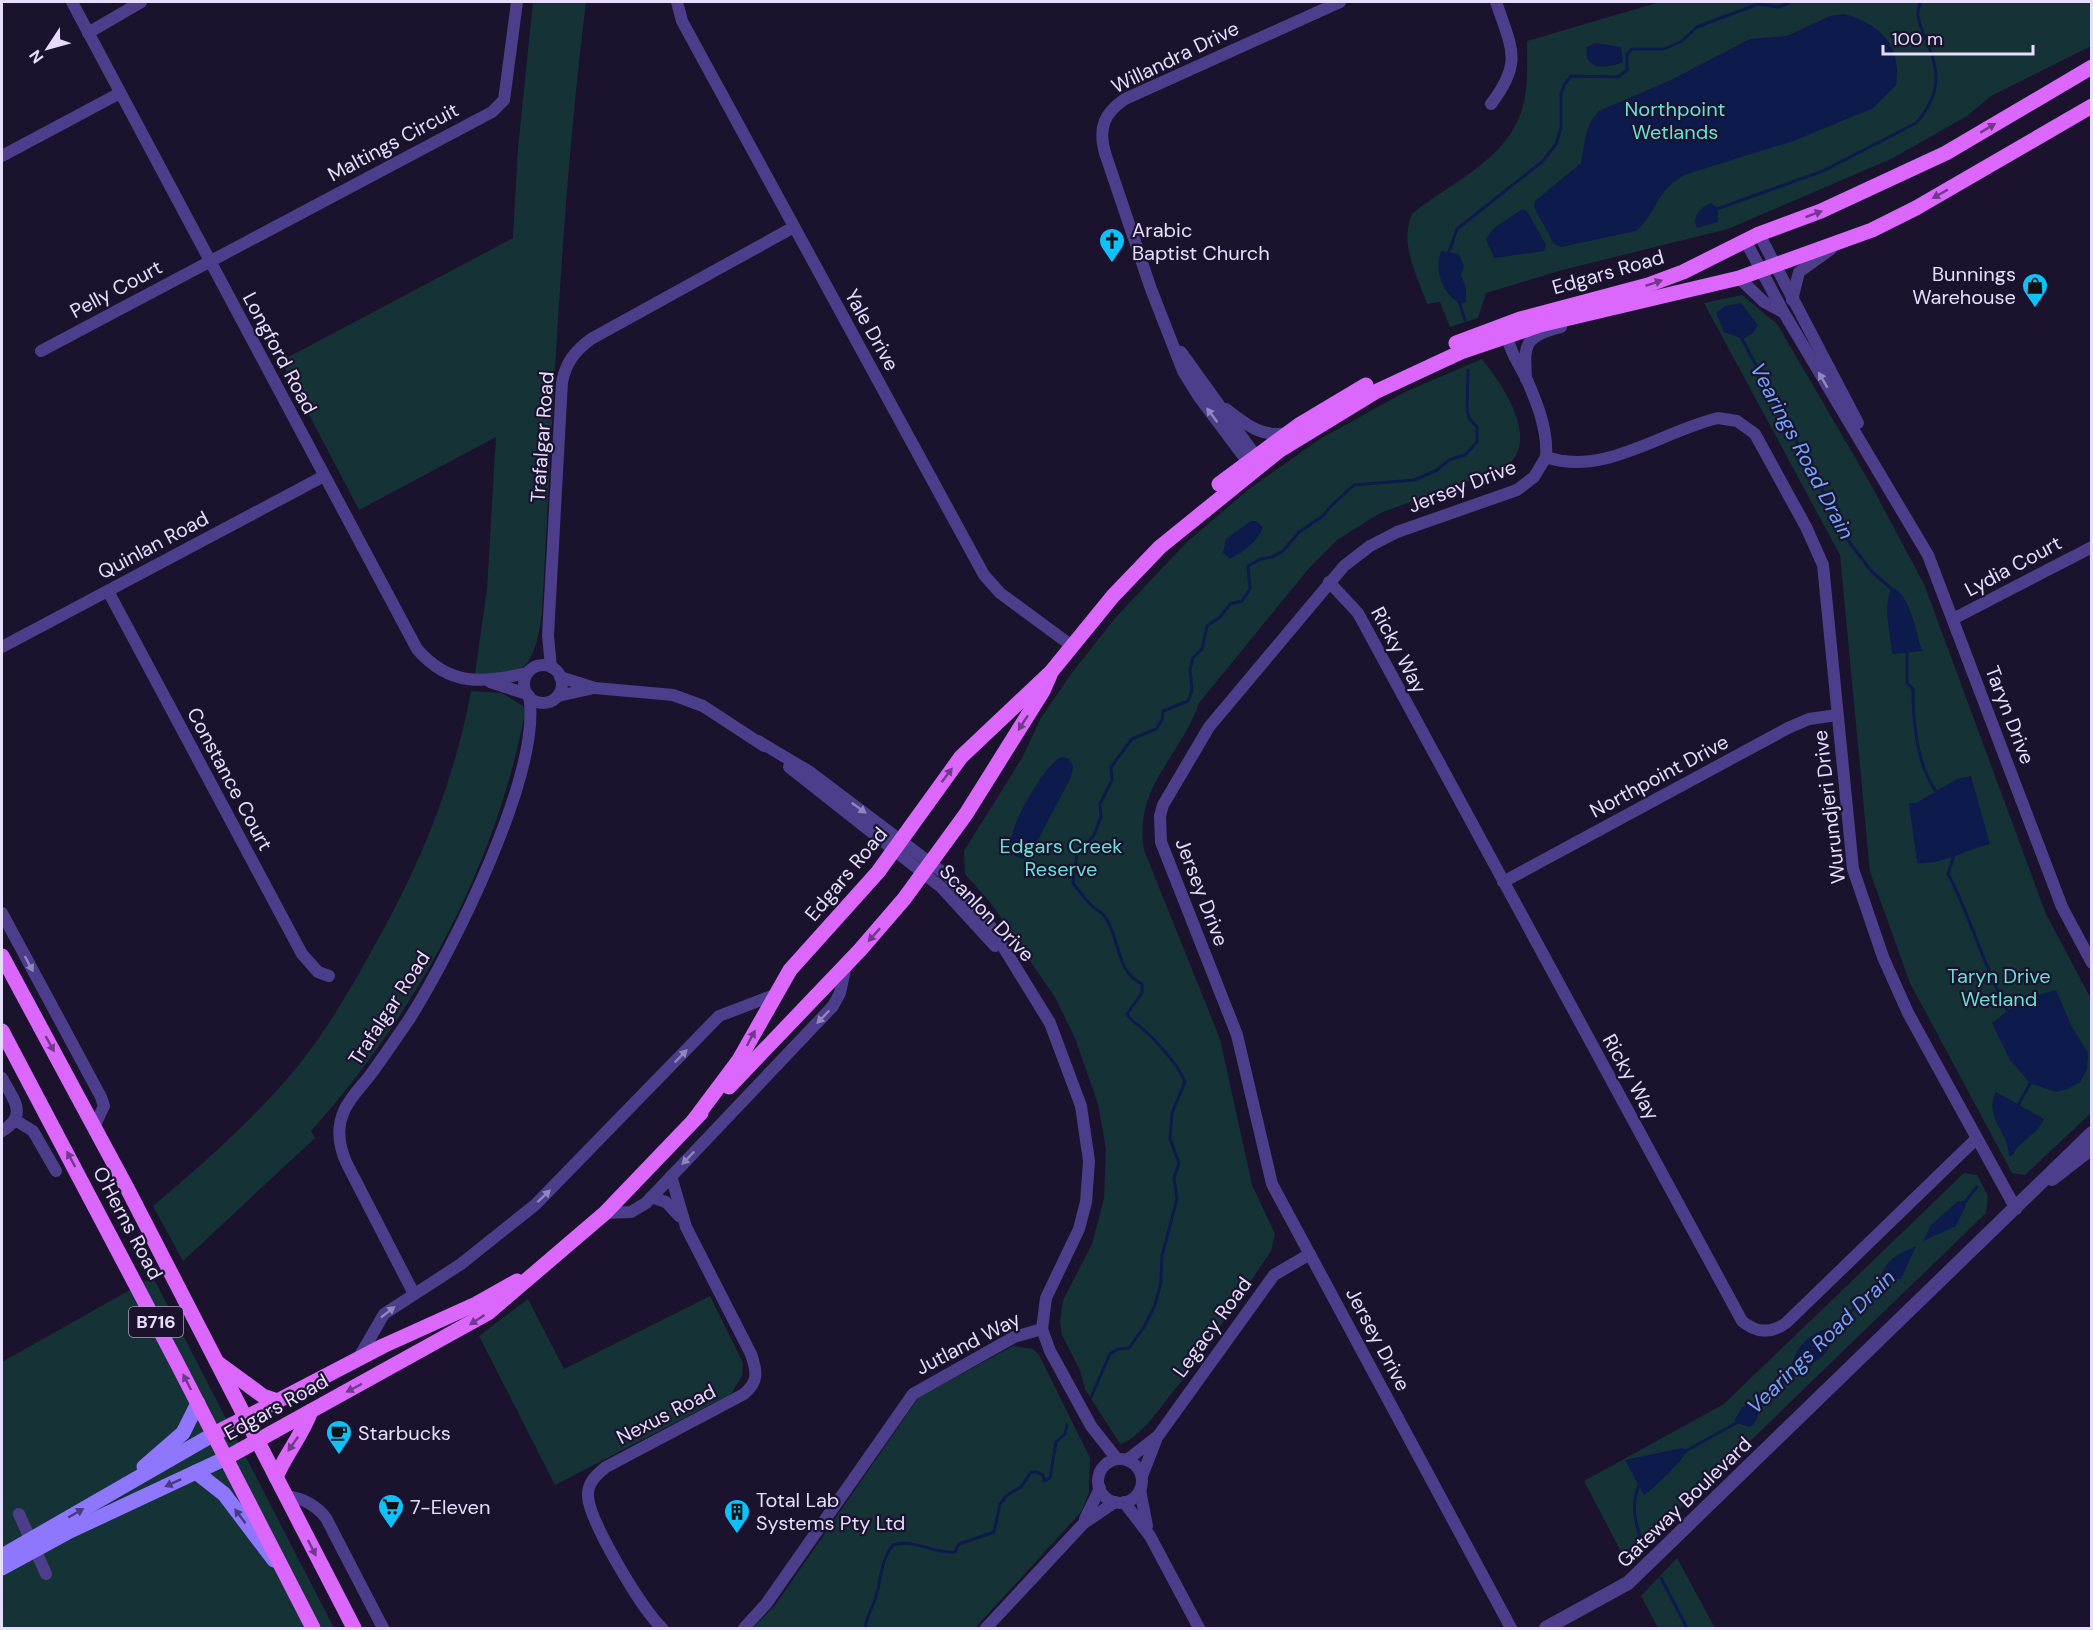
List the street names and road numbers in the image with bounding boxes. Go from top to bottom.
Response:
street label: Willandra Drive [1107,15,1243,99]
street label: Maltings Circuit [323,97,463,187]
street label: Edgars Road [1549,244,1667,300]
street label: Pelly Court [65,254,167,324]
street label: Yale Drive [839,285,905,375]
street label: Longford Road [237,288,323,418]
street label: Trafalgar Road [524,371,560,503]
street label: Jersey Drive [1404,454,1520,518]
street label: Quinlan Road [93,505,213,585]
street label: Lydia Court [1960,530,2066,602]
street label: Ricky Way [1365,602,1433,698]
street label: Taryn Drive [1979,662,2041,768]
street label: Constance Court [181,703,279,855]
street label: Northpoint Drive [1585,728,1733,824]
street label: Wurundjeri Drive [1807,729,1851,885]
street label: Edgars Road [799,822,893,926]
street label: Jersey Drive [1170,834,1234,950]
street label: Scanlon Drive [934,859,1040,967]
street label: Trafalgar Road [342,946,436,1070]
street label: Ricky Way [1597,1029,1665,1125]
street label: O'Herns Road [87,1162,169,1284]
street label: Legacy Road [1167,1272,1257,1382]
street label: Jersey Drive [1340,1283,1416,1395]
street label: Jutland Way [911,1306,1025,1380]
road number: B716 [129,1307,183,1337]
street label: Edgars Road [219,1368,333,1446]
street label: Nexus Road [612,1378,720,1450]
street label: Gateway Boulevard [1611,1431,1757,1573]

